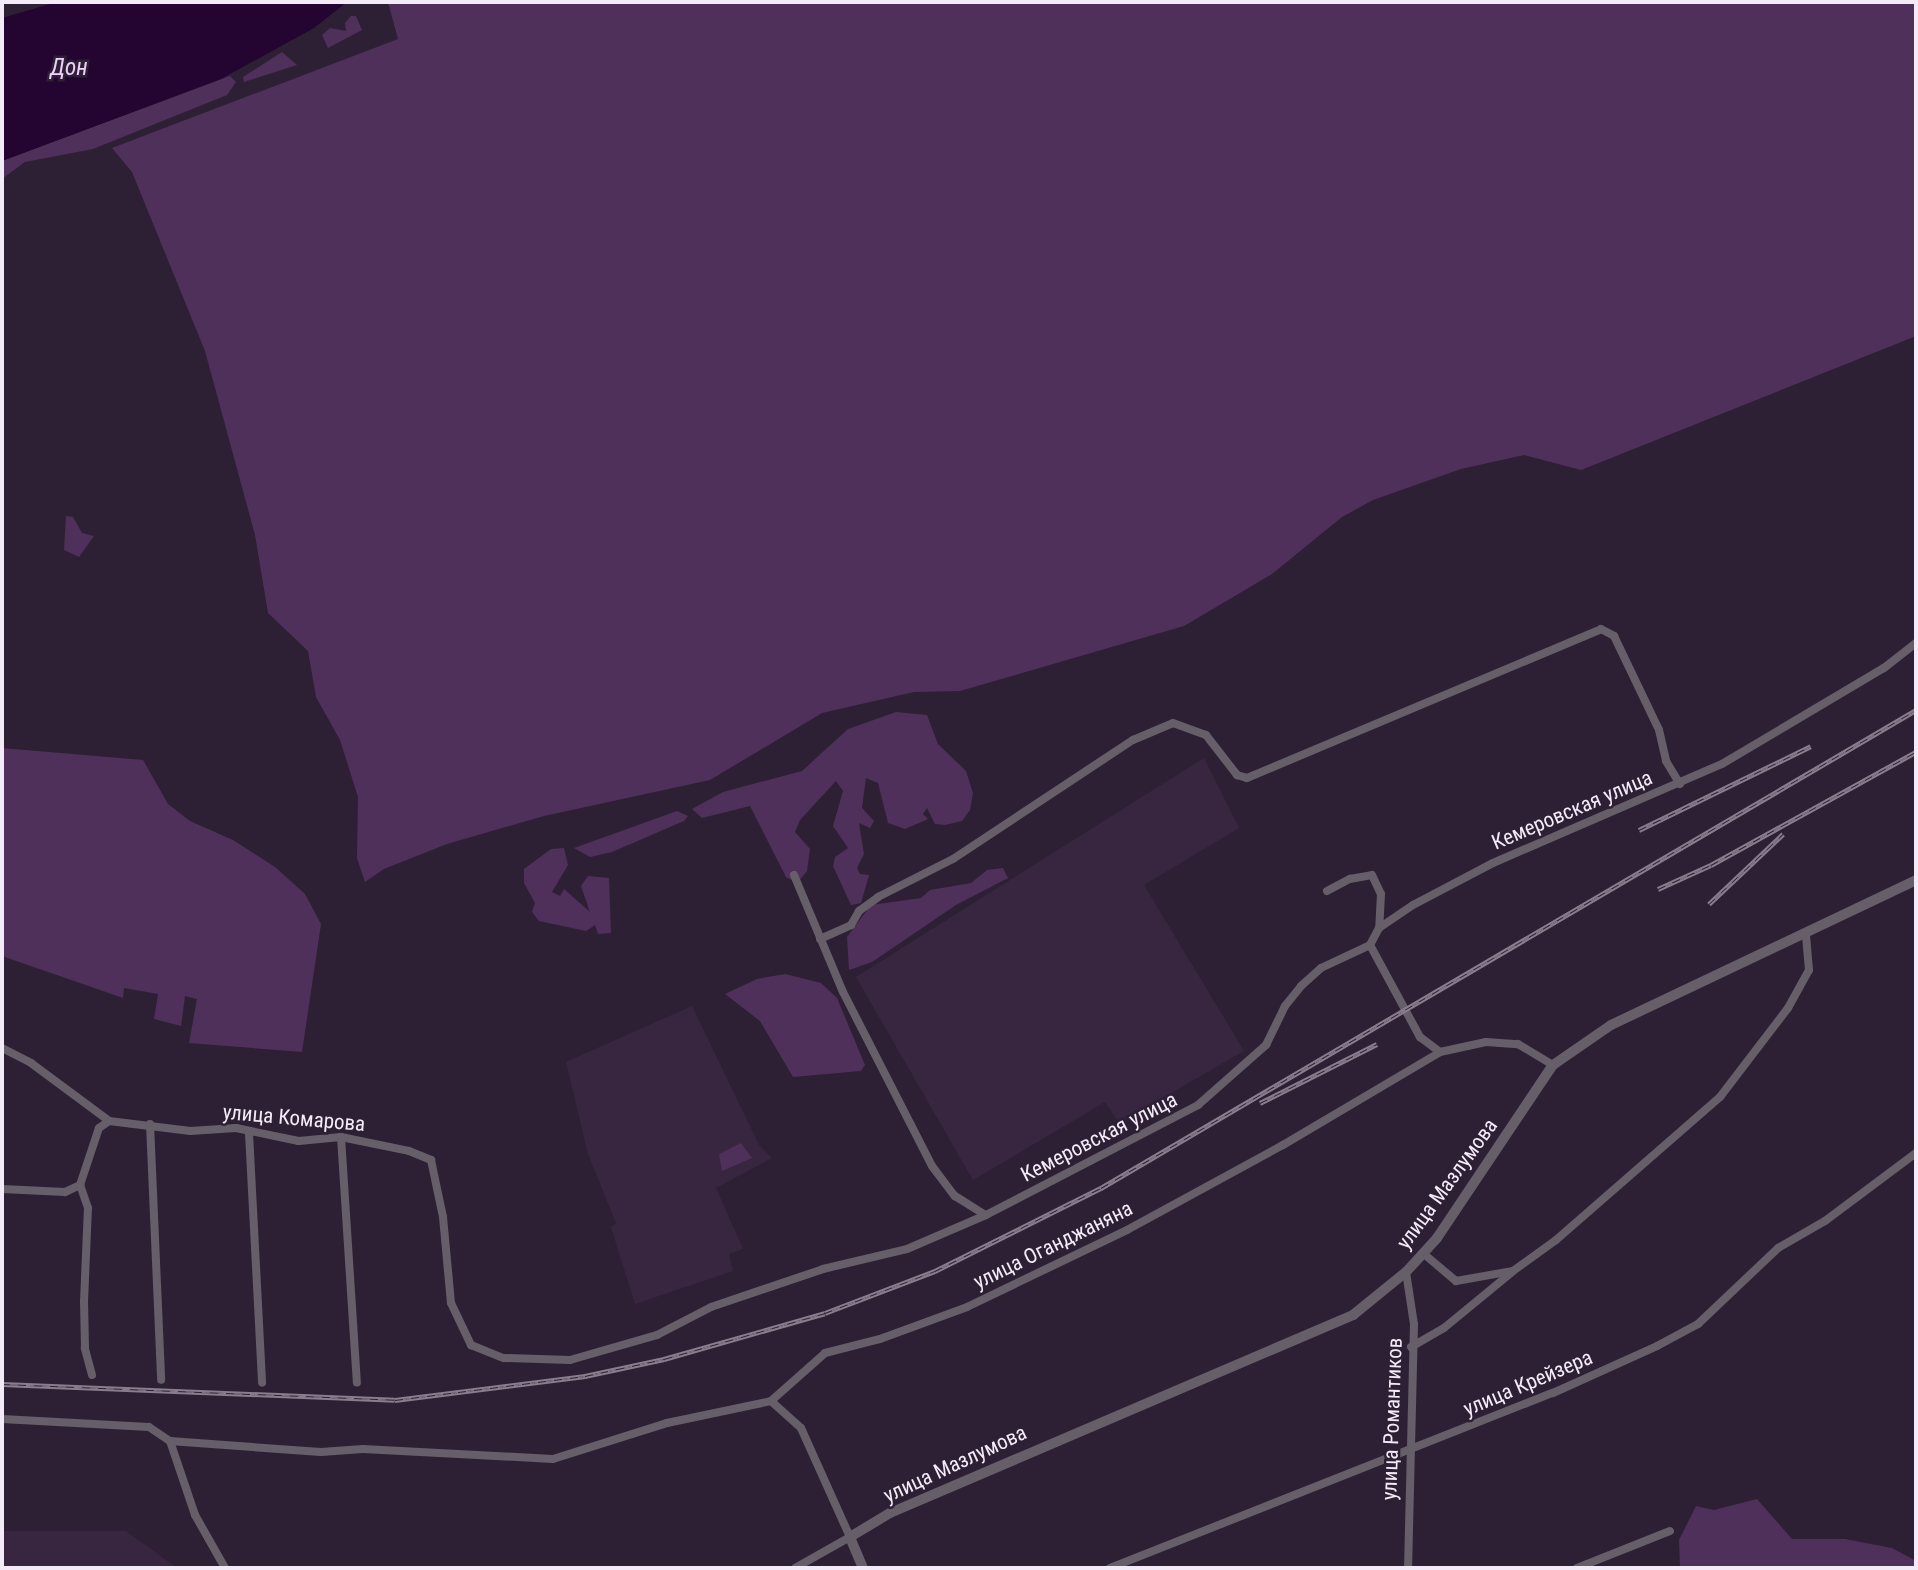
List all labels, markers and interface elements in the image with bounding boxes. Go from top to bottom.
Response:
water label: Дон [50,54,88,82]
street label: Кемеровская улица [1488,765,1656,855]
street label: Кемеровская улица [1017,1087,1181,1187]
street label: улица Комарова [222,1099,366,1137]
street label: улица Мазлумова [1391,1114,1503,1254]
street label: улица Оганджаняна [969,1196,1137,1294]
street label: улица Романтиков [1377,1337,1407,1501]
street label: улица Крейзера [1460,1344,1596,1422]
street label: улица Мазлумова [879,1420,1031,1508]

